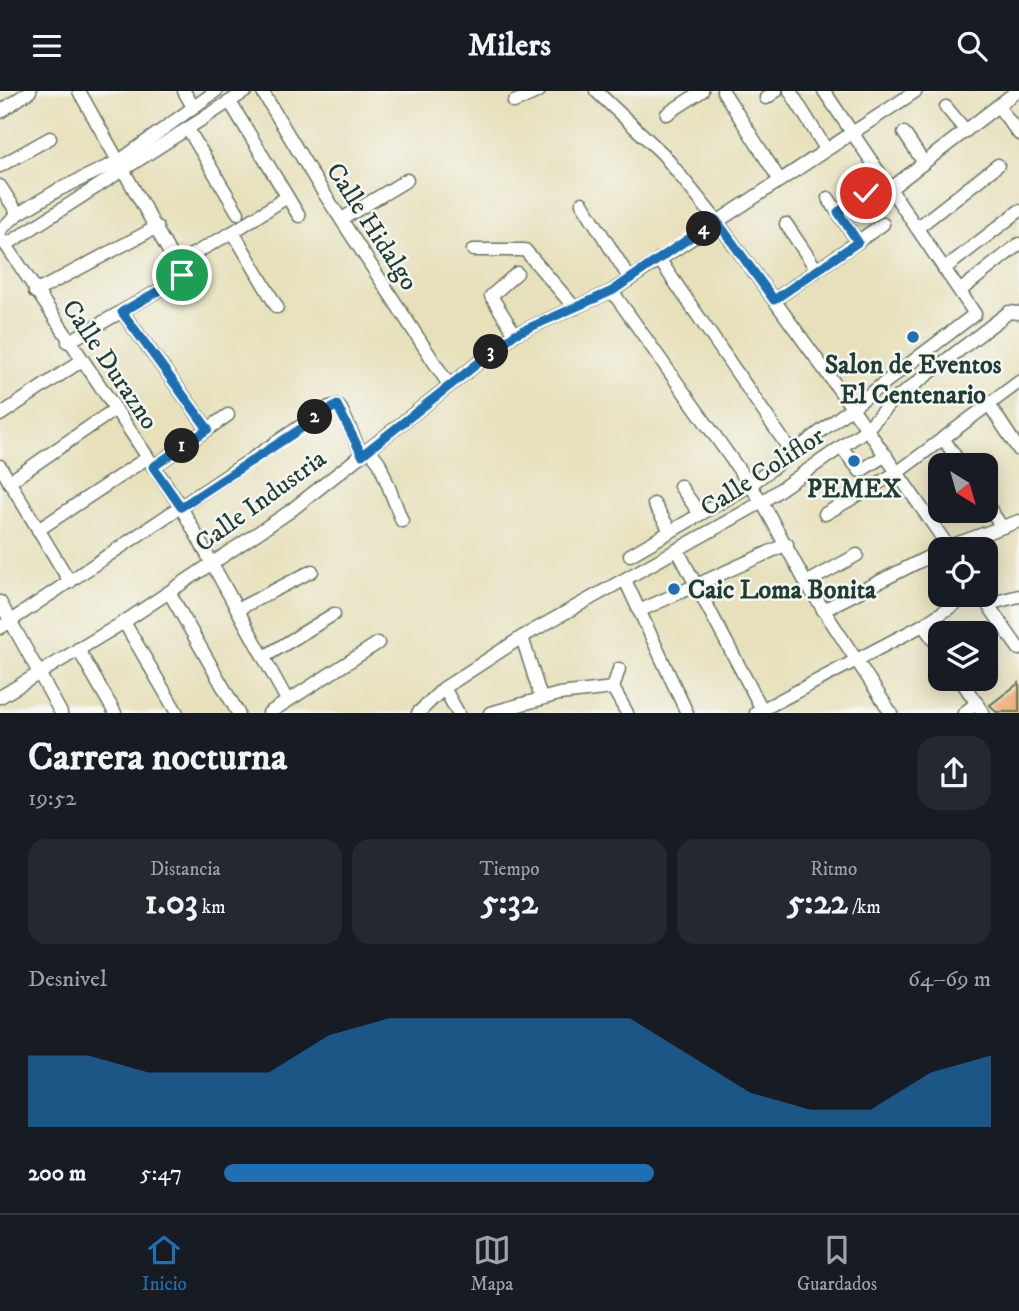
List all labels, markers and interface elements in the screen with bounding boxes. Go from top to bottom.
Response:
text: Milers [468,26,551,66]
icon: menu [28,27,66,65]
icon: search [953,27,991,65]
street label: Calle Hidalgo [318,157,425,297]
pin [836,163,896,223]
icon: check [847,174,885,212]
pin: 4 [686,211,722,247]
text: 4 [698,217,709,240]
pin [152,245,212,305]
icon: arrive [163,256,201,294]
street label: Calle Durazno [54,293,165,436]
marker: Salon de Eventos El Centenario [905,329,921,345]
pin: 3 [474,335,508,369]
text: 3 [487,340,494,363]
place label: Salon de Eventos El Centenario [825,349,1002,412]
pin: 2 [298,399,332,435]
text: 2 [310,405,319,428]
street label: Calle Coliflor [695,420,831,525]
pin: 1 [164,429,200,463]
text: 1 [178,434,185,457]
street label: Calle Industria [189,442,333,560]
marker: PEMEX [846,453,862,469]
north arrow [928,453,998,523]
map controls [928,453,998,691]
place label: PEMEX [807,473,901,506]
button: locate [928,537,998,607]
place label: Caic Loma Bonita [688,574,877,607]
marker: Caic Loma Bonita [666,581,682,597]
button: layers [928,621,998,691]
text: Carrera nocturna [28,734,287,782]
button: share [917,736,991,810]
text: 19:52 [28,784,77,813]
text: Distancia [150,858,220,881]
text: Tiempo [479,858,540,881]
text: Ritmo [810,858,857,881]
text: 1.03 [145,881,198,925]
text: 5:32 [481,881,538,925]
text: 5:22 [787,881,848,925]
text: km [198,896,226,919]
text: /km [848,896,881,919]
text: Desnivel [28,965,107,994]
text: 64–69 m [908,965,991,994]
text: 200 m [28,1159,86,1188]
text: 5:47 [140,1159,182,1188]
tab: Inicio [142,1231,187,1296]
tab: Mapa [470,1231,513,1296]
tab: Guardados [797,1231,877,1296]

